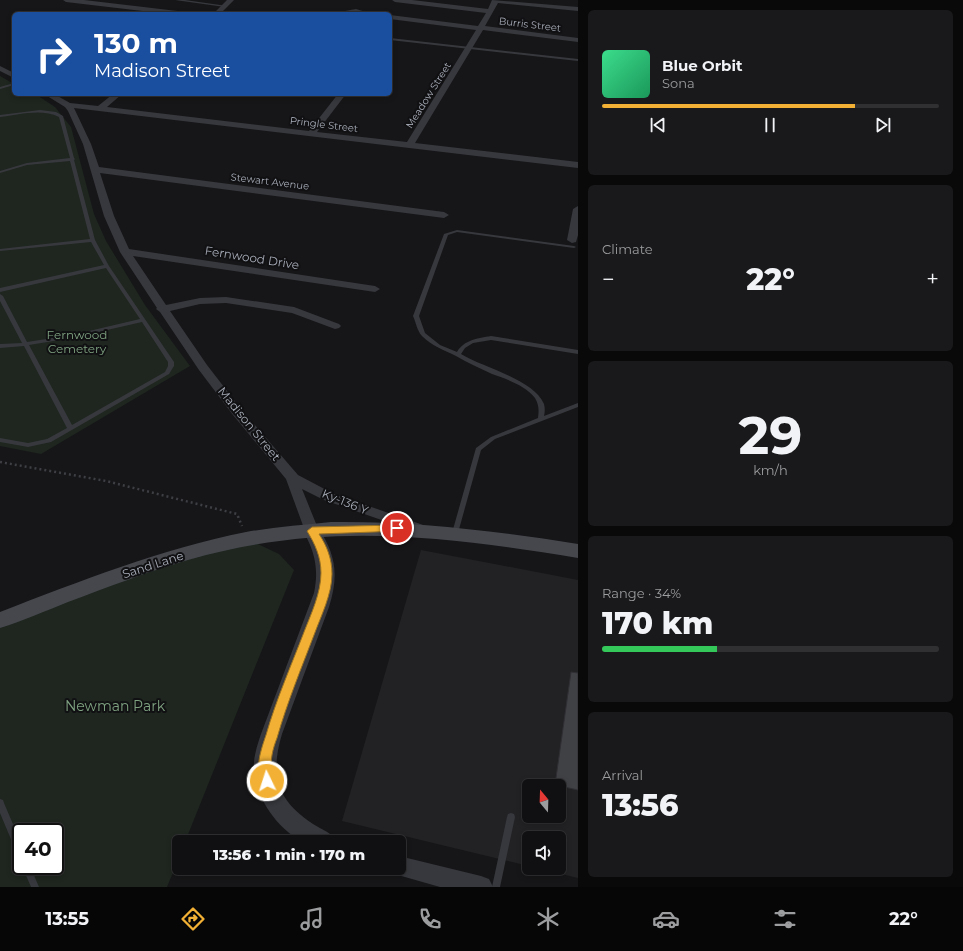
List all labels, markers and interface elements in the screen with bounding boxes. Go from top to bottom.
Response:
street label: Burris Street [498,14,562,35]
text: 130 m [94,26,178,60]
icon: right [28,28,80,80]
text: Blue Orbit [662,56,742,75]
text: Madison Street [94,60,230,82]
street label: Meadow Street [403,60,454,131]
text: Sona [662,75,695,91]
street label: Pringle Street [289,114,359,135]
icon: previous [647,114,669,136]
icon: pause [759,114,781,136]
icon: next [872,114,894,136]
street label: Stewart Avenue [230,170,310,193]
text: Climate [602,241,653,257]
street label: Fernwood Drive [204,243,300,272]
text: 22° [746,261,795,298]
text: − [602,266,615,293]
text: + [926,266,939,293]
park label: Fernwood Cemetery [47,327,107,356]
street label: Madison Street [215,384,284,464]
text: 29 [739,404,802,467]
text: km/h [753,462,788,478]
street label: Ky-136 Y [320,486,371,518]
pin [380,511,414,545]
icon: arrive [386,517,408,539]
street label: Sand Lane [120,548,185,581]
text: Range · 34% [602,585,681,601]
text: 170 km [602,605,713,642]
park label: Newman Park [65,697,166,715]
position arrow [246,760,288,802]
text: Arrival [602,767,643,783]
north arrow [522,779,566,823]
map controls [522,779,566,875]
text: 13:56 [602,787,678,824]
speed limit sign: 40 [12,823,64,875]
button: sound [522,831,566,875]
text: 13:56 · 1 min · 170 m [213,845,365,864]
icon: directions [179,905,207,933]
icon: music [298,905,326,933]
icon: phone [416,905,444,933]
icon: climate [534,905,562,933]
icon: car [652,905,680,933]
icon: filters [771,905,799,933]
text: 13:55 [45,908,89,930]
text: 22° [889,908,918,930]

